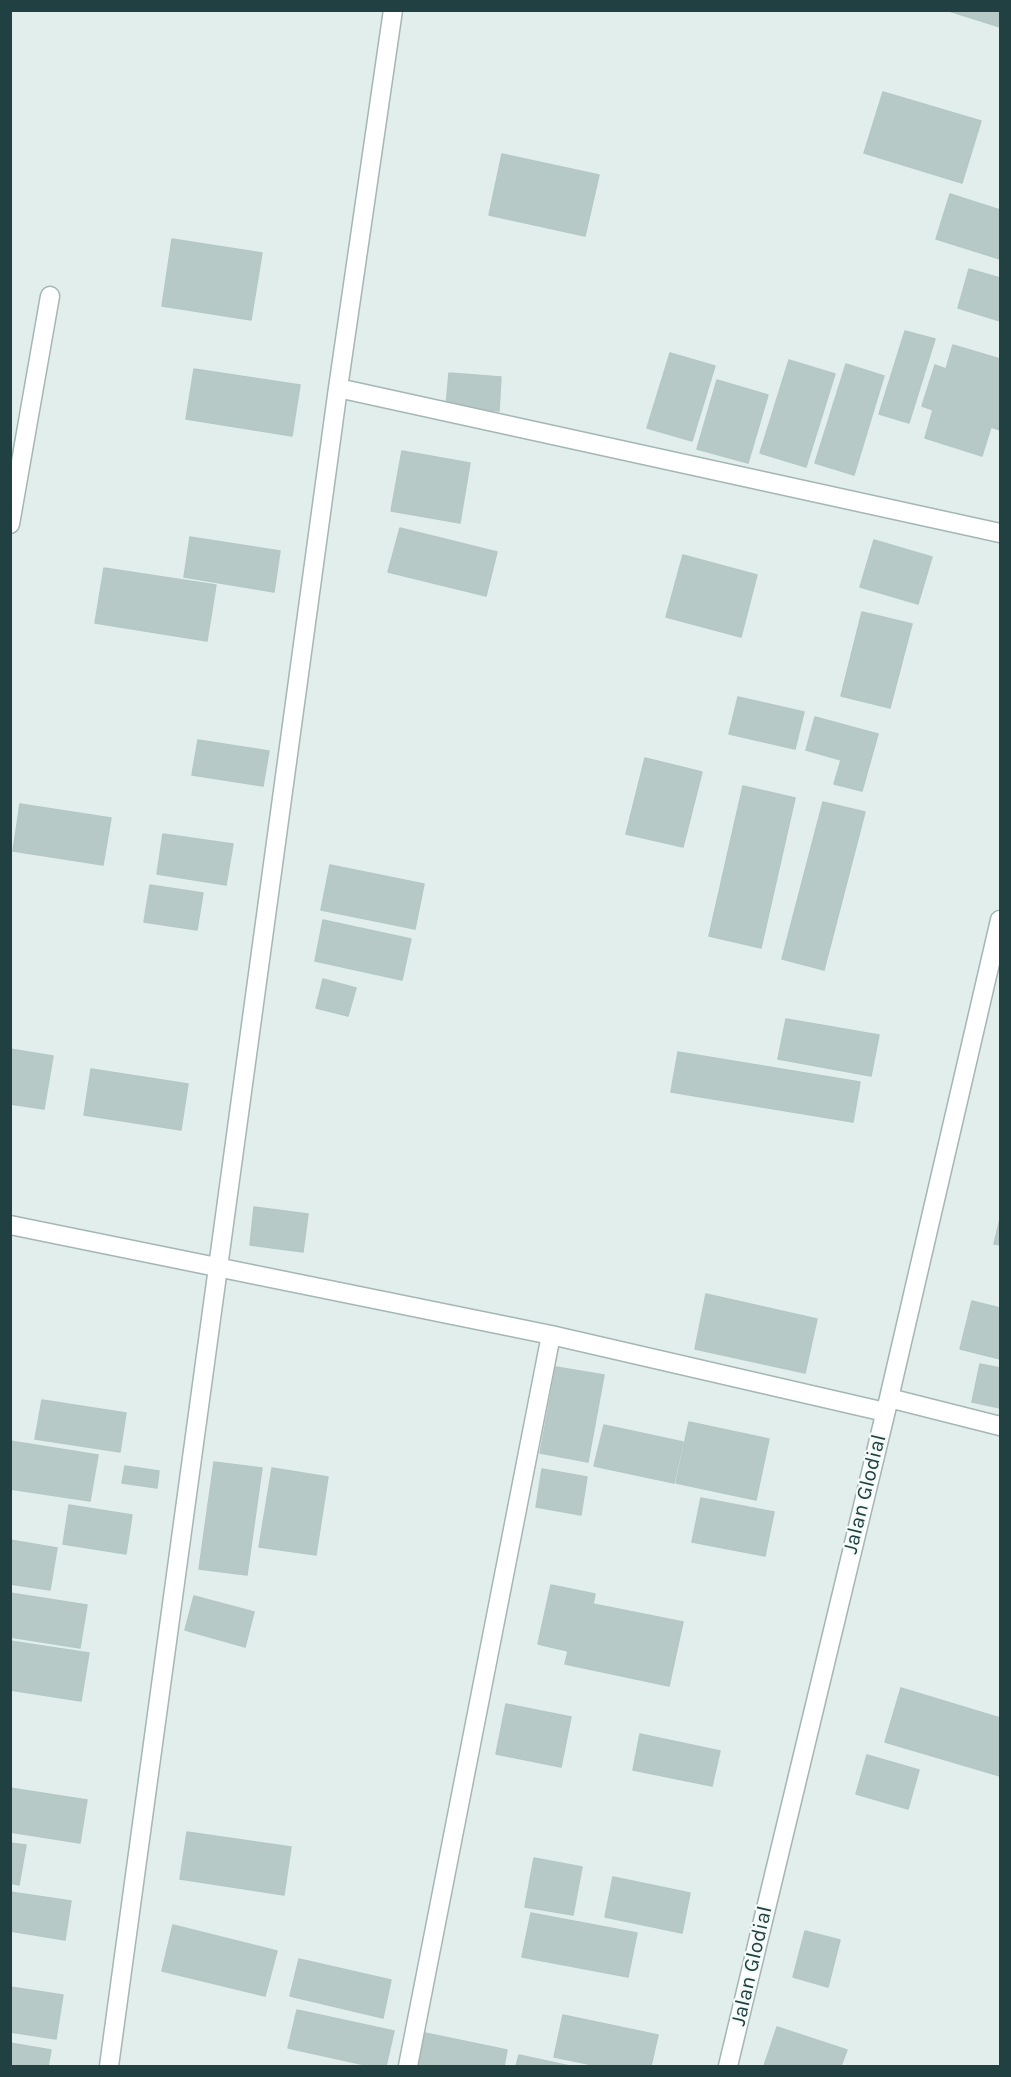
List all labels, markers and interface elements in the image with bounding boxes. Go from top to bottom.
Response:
street label: Jalan Glodial [838,1432,892,1556]
street label: Jalan Glodial [726,1904,778,2028]

